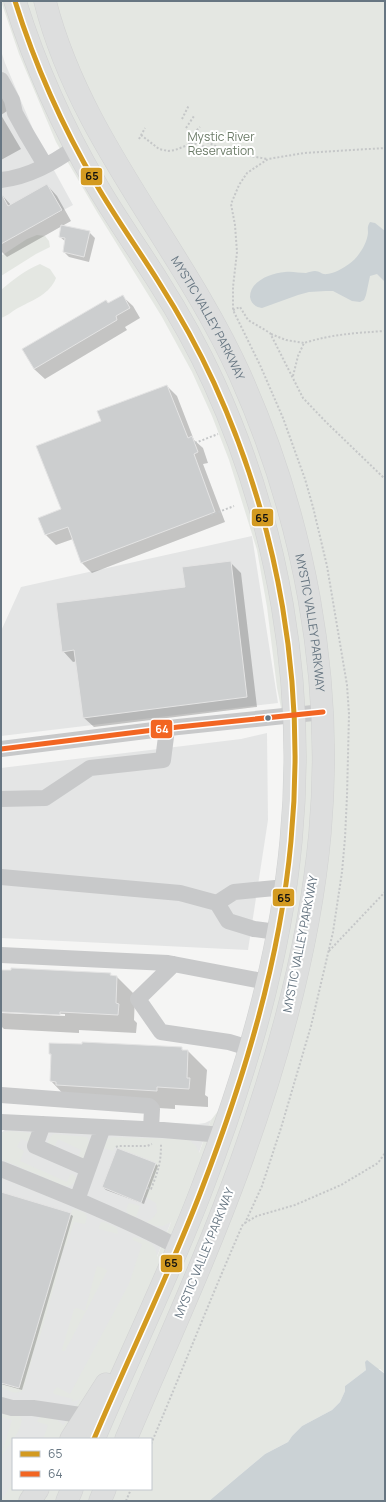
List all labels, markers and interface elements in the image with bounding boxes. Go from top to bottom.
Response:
park label: Mystic River Reservation [188,128,255,159]
line badge: 65 [80,167,103,186]
text: 65 [85,168,99,183]
street label: MYSTIC VALLEY PARKWAY [168,252,250,383]
line badge: 65 [251,508,274,527]
text: 65 [255,510,269,525]
street label: MYSTIC VALLEY PARKWAY [292,552,329,693]
unlabelled marker [263,713,273,723]
line badge: 64 [150,719,173,739]
text: 64 [155,721,169,736]
street label: MYSTIC VALLEY PARKWAY [278,874,322,1014]
line badge: 65 [272,888,295,907]
text: 65 [277,890,291,905]
street label: MYSTIC VALLEY PARKWAY [170,1185,238,1321]
line badge: 65 [160,1254,183,1273]
text: 65 [164,1255,178,1270]
legend [12,1438,152,1490]
text: 65 [48,1445,62,1462]
text: 64 [48,1465,63,1482]

